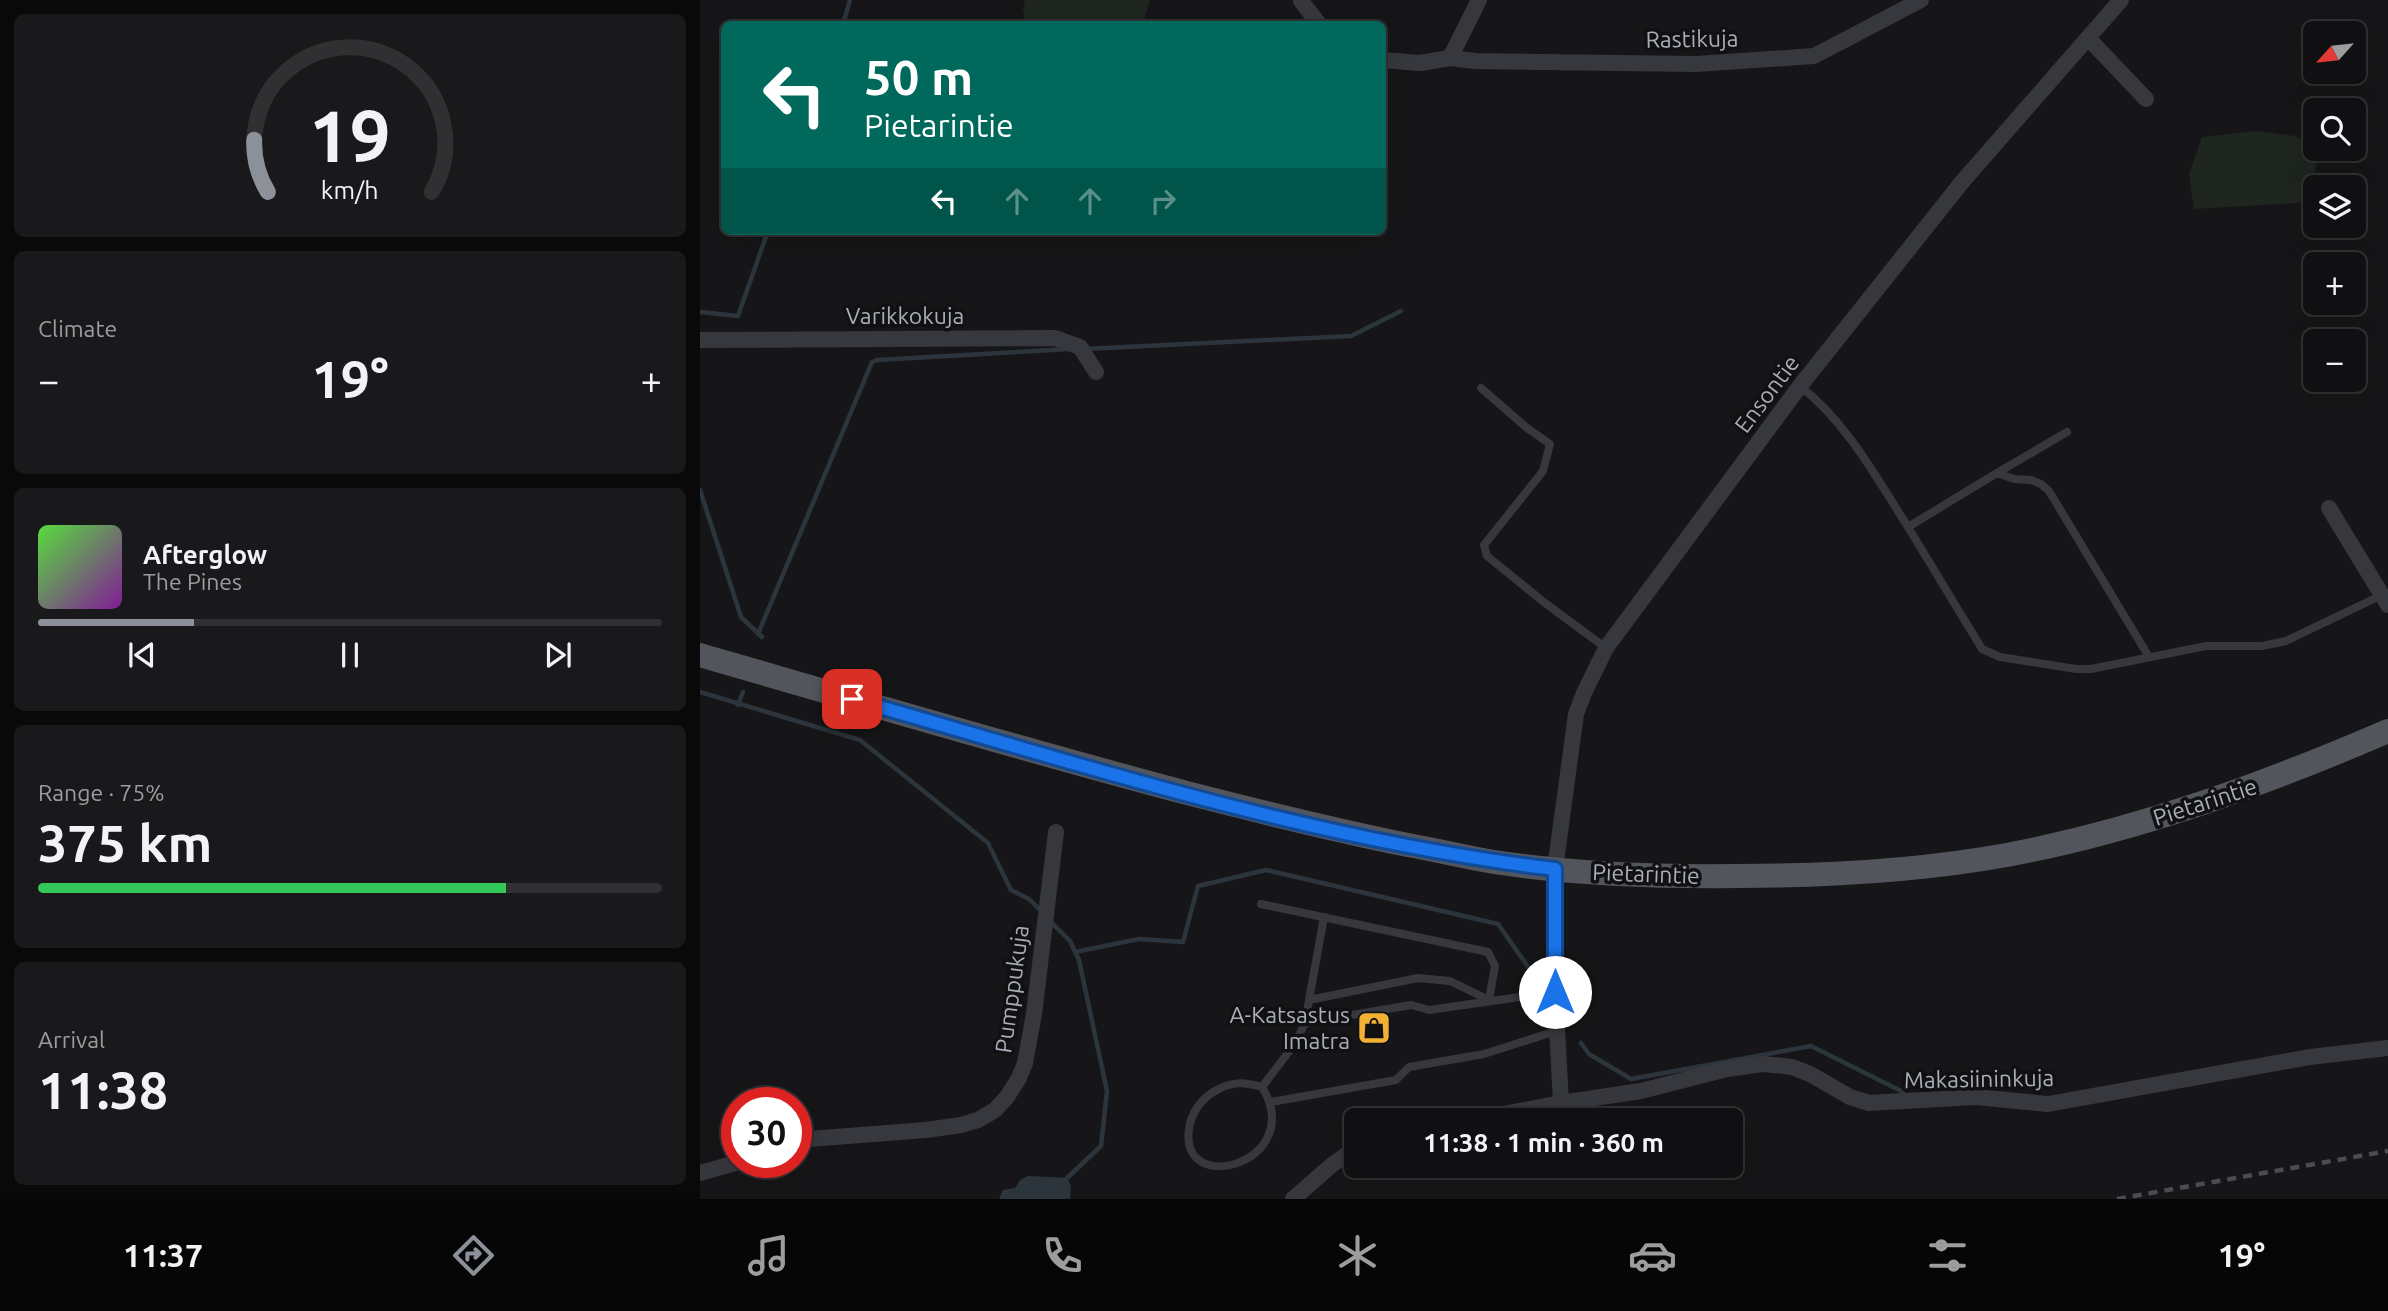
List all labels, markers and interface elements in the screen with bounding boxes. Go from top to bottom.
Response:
north arrow [2303,21,2366,84]
map controls [2303,21,2366,392]
street label: Rastikuja [1645,25,1739,52]
icon: left [749,49,840,140]
text: 50 m [864,49,973,104]
text: 19 [309,94,391,176]
button: search [2303,98,2366,161]
text: Pietarintie [864,107,1014,143]
text: km/h [321,175,379,203]
button: layers [2303,175,2366,238]
icon: left [925,182,963,220]
icon: ahead [998,182,1036,220]
icon: ahead [1071,182,1109,220]
icon: right [1144,182,1182,220]
button: + [2303,252,2366,315]
street label: Varikkokuja [846,303,964,328]
text: Climate [38,316,117,341]
button: − [2303,329,2366,392]
text: 19° [311,350,389,408]
street label: Ensontie [1730,350,1804,437]
text: − [38,359,59,401]
text: + [641,359,662,401]
text: Afterglow [143,540,267,569]
text: The Pines [143,569,242,594]
icon: previous [123,636,161,674]
icon: pause [331,636,369,674]
icon: next [539,636,577,674]
pin [822,669,882,729]
icon: arrive [833,680,871,718]
street label: Pietarintie [2150,773,2260,830]
text: Range · 75% [38,780,165,805]
text: 375 km [38,814,212,872]
street label: Pietarintie [1592,859,1700,888]
street label: Pumppukuja [990,923,1033,1055]
position arrow [1518,955,1592,1029]
place label: A-Katsastus Imatra [1230,1002,1350,1053]
shop icon: A-Katsastus Imatra [1355,1009,1393,1047]
text: Arrival [38,1027,105,1052]
text: 11:38 [38,1061,168,1119]
street label: Makasiininkuja [1904,1065,2054,1092]
speed limit sign: 30 [721,1087,812,1178]
text: 11:38 · 1 min · 360 m [1423,1128,1664,1157]
icon: directions [449,1231,498,1280]
icon: music [744,1231,793,1280]
icon: phone [1038,1231,1087,1280]
icon: climate [1333,1231,1382,1280]
icon: car [1628,1231,1677,1280]
icon: filters [1923,1231,1972,1280]
text: 11:37 [123,1237,203,1273]
text: 19° [2218,1237,2265,1273]

